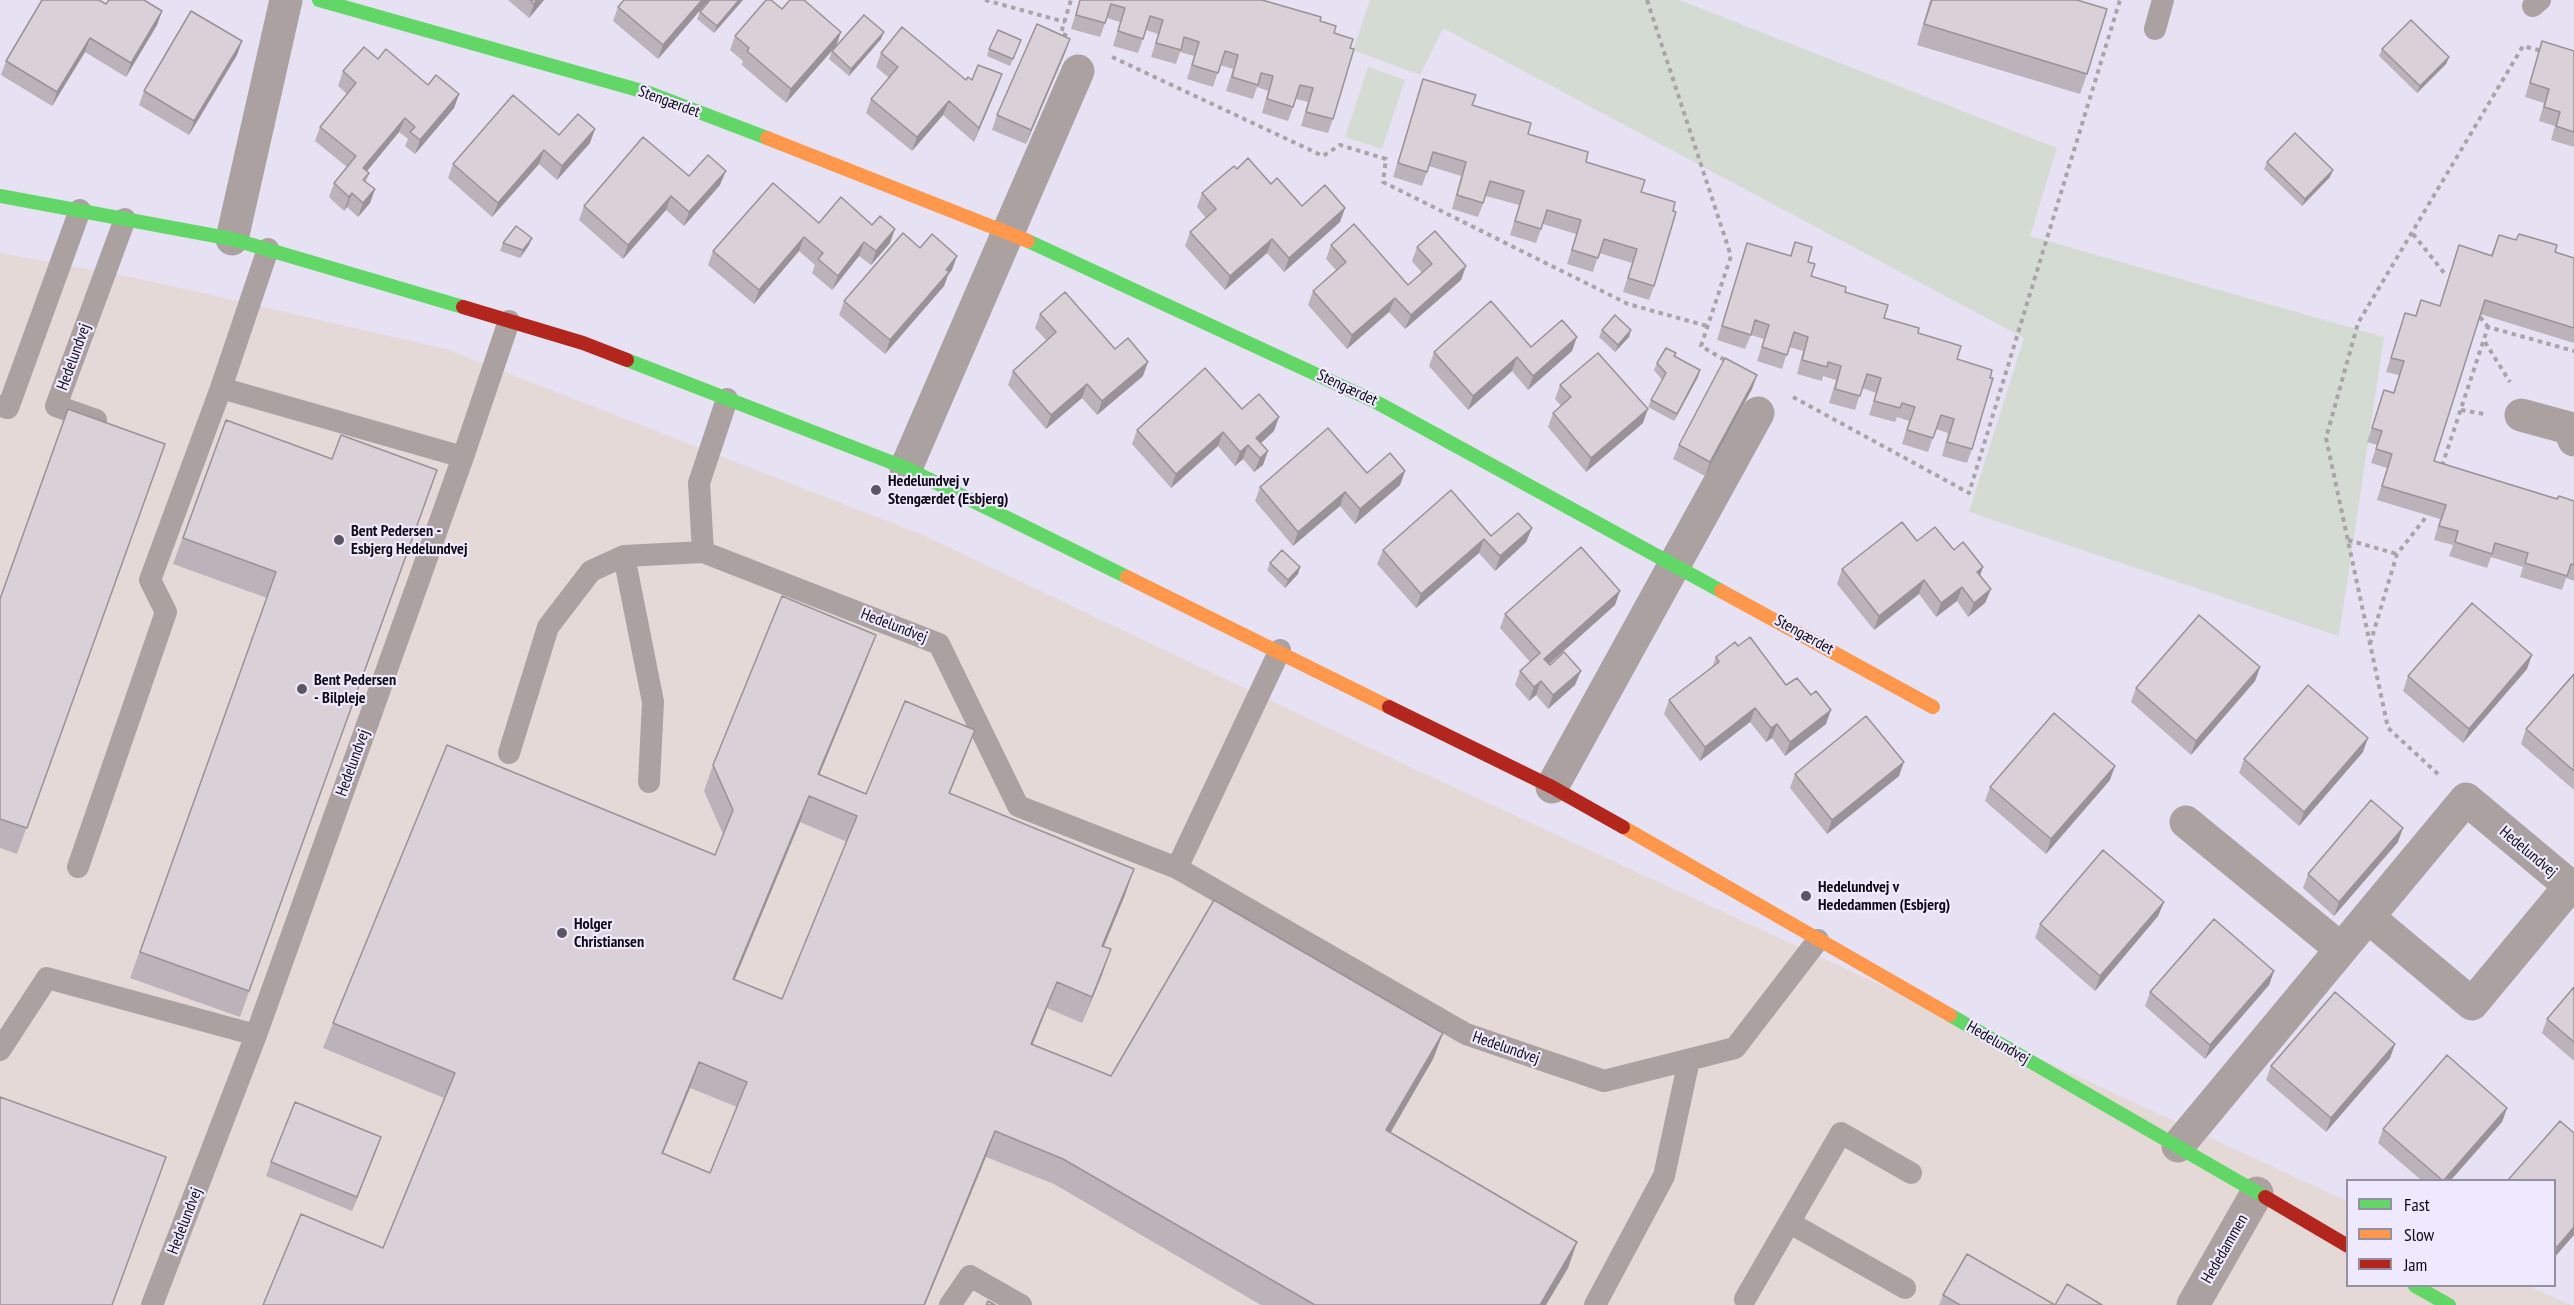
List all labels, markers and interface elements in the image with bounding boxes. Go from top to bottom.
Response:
street label: Stengærdet [636,82,702,122]
street label: Hedelundvej [53,321,95,393]
street label: Stengærdet [1314,366,1380,410]
place label: Hedelundvej v Stengærdet (Esbjerg) [888,471,1009,509]
marker: Hedelundvej v Stengærdet (Esbjerg) [869,483,883,497]
place label: Bent Pedersen - Esbjerg Hedelundvej [351,521,467,559]
marker: Bent Pedersen - Esbjerg Hedelundvej [332,533,346,547]
street label: Hedelundvej [858,605,930,647]
street label: Stengærdet [1771,611,1837,659]
place label: Bent Pedersen - Bilpleje [314,670,396,708]
marker: Bent Pedersen - Bilpleje [295,682,309,696]
street label: Hedelundvej [332,727,374,799]
street label: Hedelundvej [2495,822,2561,882]
place label: Hedelundvej v Hededammen (Esbjerg) [1818,877,1950,915]
marker: Hedelundvej v Hededammen (Esbjerg) [1799,889,1813,903]
place label: Holger Christiansen [574,914,644,952]
marker: Holger Christiansen [555,926,569,940]
street label: Hedelundvej [1963,1017,2033,1069]
street label: Hedelundvej [1470,1028,1542,1068]
legend [2346,1179,2556,1287]
street label: Hedelundvej [164,1185,206,1257]
text: Fast [2404,1193,2430,1216]
street label: Hededammen [2198,1211,2252,1287]
text: Slow [2404,1223,2434,1246]
text: Jam [2404,1253,2427,1276]

